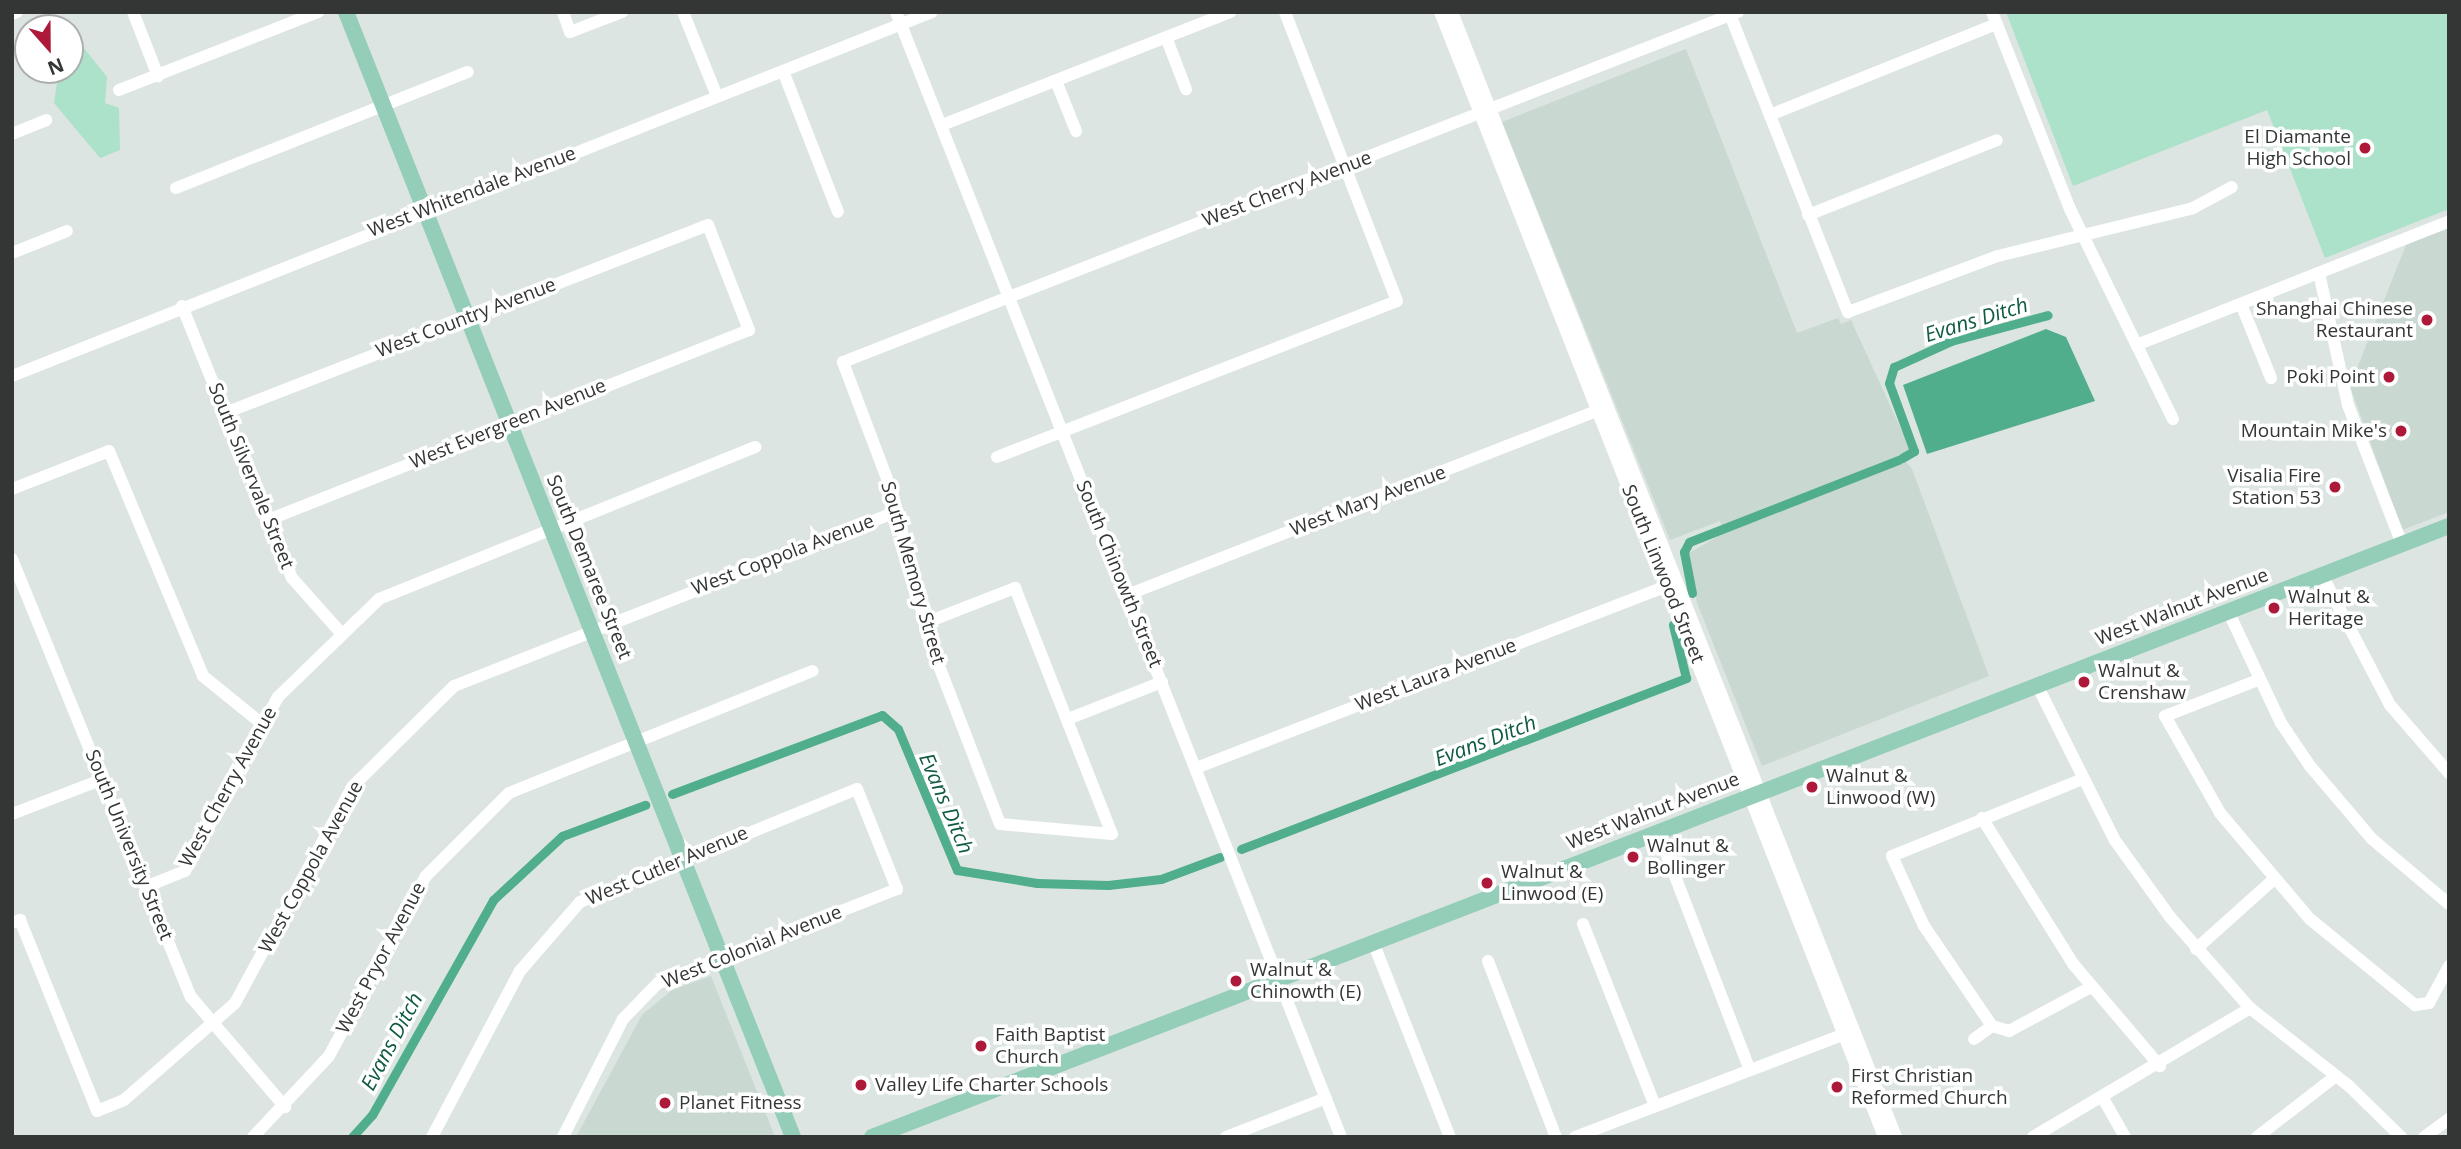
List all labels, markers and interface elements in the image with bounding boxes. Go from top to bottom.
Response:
north arrow [14,14,84,84]
text: N [44,52,68,82]
place label: El Diamante High School [2244,126,2351,170]
marker: El Diamante High School [2357,140,2373,156]
street label: West Whitendale Avenue [365,142,579,242]
street label: West Cherry Avenue [1199,146,1375,232]
street label: West Country Avenue [373,273,559,363]
water label: Evans Ditch [1921,291,2031,347]
place label: Shanghai Chinese Restaurant [2256,298,2413,342]
marker: Shanghai Chinese Restaurant [2419,312,2435,328]
place label: Poki Point [2286,366,2375,388]
marker: Poki Point [2381,369,2397,385]
street label: West Evergreen Avenue [407,374,609,474]
street label: South Silvervale Street [203,380,299,572]
place label: Mountain Mike's [2241,420,2387,442]
marker: Mountain Mike's [2393,423,2409,439]
street label: West Mary Avenue [1287,461,1449,541]
place label: Visalia Fire Station 53 [2227,465,2321,509]
street label: South Demaree Street [542,472,636,662]
street label: South Chinowth Street [1071,477,1167,671]
street label: South Memory Street [876,479,950,667]
marker: Visalia Fire Station 53 [2327,479,2343,495]
street label: South Linwood Street [1617,481,1709,667]
street label: West Coppola Avenue [689,510,877,600]
street label: West Walnut Avenue [2092,564,2272,650]
place label: Walnut & Heritage [2288,586,2370,630]
marker: Walnut & Heritage [2266,600,2282,616]
street label: West Laura Avenue [1352,634,1520,716]
place label: Walnut & Crenshaw [2098,660,2186,704]
marker: Walnut & Crenshaw [2076,674,2092,690]
street label: West Cherry Avenue [175,703,281,871]
water label: Evans Ditch [1431,709,1539,771]
street label: South University Street [80,747,178,943]
water label: Evans Ditch [915,749,979,857]
place label: Walnut & Linwood (W) [1826,765,1935,809]
street label: West Walnut Avenue [1563,768,1743,854]
street label: West Coppola Avenue [254,777,368,957]
marker: Walnut & Linwood (W) [1804,779,1820,795]
street label: West Cutler Avenue [583,822,751,910]
place label: Walnut & Bollinger [1647,835,1729,879]
marker: Walnut & Bollinger [1625,849,1641,865]
place label: Walnut & Linwood (E) [1501,861,1603,905]
marker: Walnut & Linwood (E) [1479,875,1495,891]
street label: West Pryor Avenue [332,878,430,1038]
street label: West Colonial Avenue [659,901,845,993]
place label: Walnut & Chinowth (E) [1250,959,1361,1003]
marker: Walnut & Chinowth (E) [1228,973,1244,989]
water label: Evans Ditch [355,988,427,1094]
place label: Faith Baptist Church [995,1024,1105,1068]
marker: Faith Baptist Church [973,1038,989,1054]
place label: First Christian Reformed Church [1851,1065,2008,1109]
place label: Valley Life Charter Schools [875,1074,1108,1096]
marker: Valley Life Charter Schools [853,1077,869,1093]
marker: First Christian Reformed Church [1829,1079,1845,1095]
place label: Planet Fitness [679,1092,802,1114]
marker: Planet Fitness [657,1095,673,1111]

